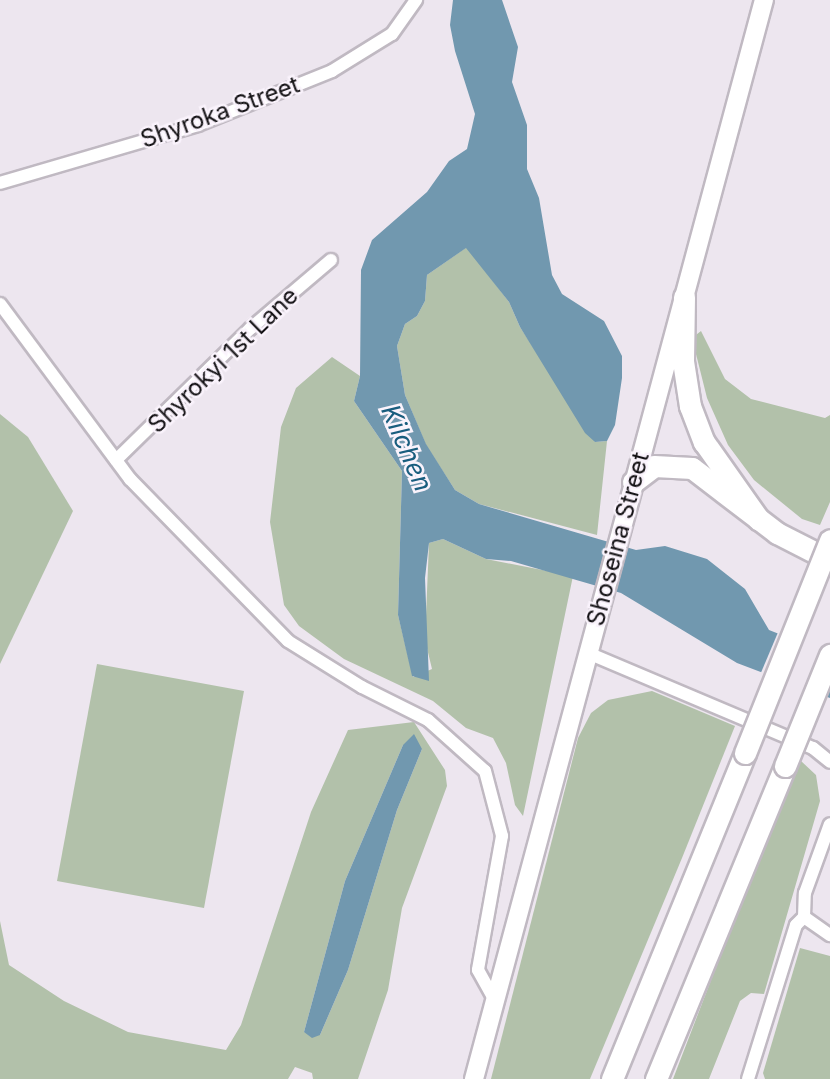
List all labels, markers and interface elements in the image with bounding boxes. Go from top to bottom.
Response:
street label: Shyroka Street [137,70,303,154]
street label: Shyrokyi 1st Lane [142,281,304,439]
water label: Kilchen [375,400,439,496]
street label: Shoseina Street [581,449,655,629]

